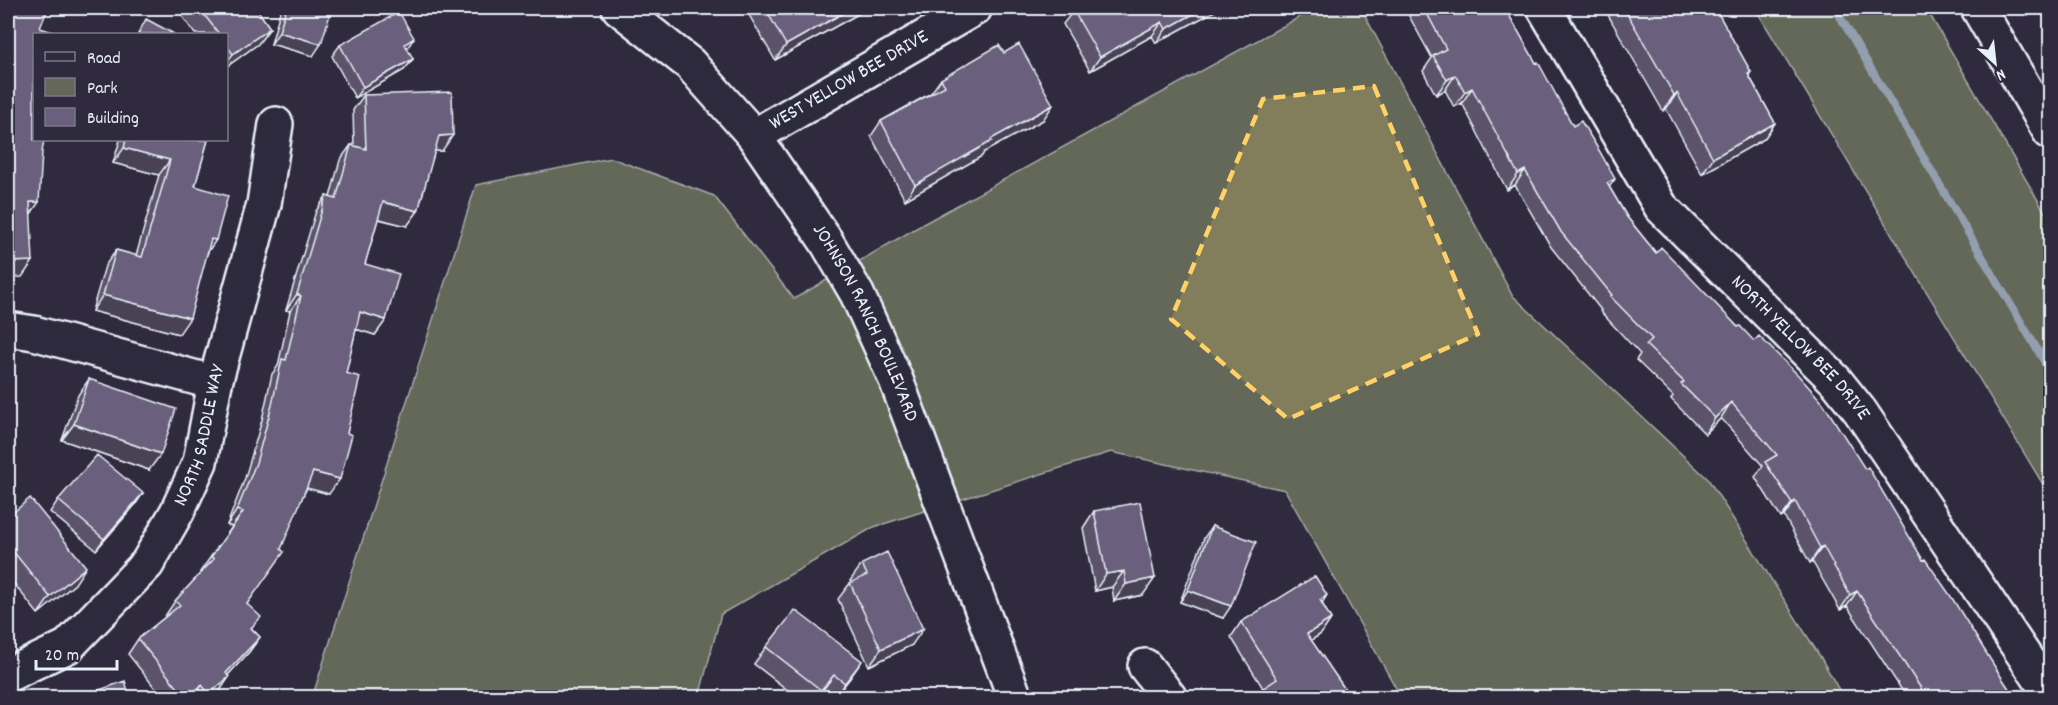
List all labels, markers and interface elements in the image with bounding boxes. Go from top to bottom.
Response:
street label: WEST YELLOW BEE DRIVE [764,24,934,138]
legend [33,33,228,141]
north arrow [1965,33,2025,93]
text: Road [87,47,121,72]
text: N [1992,62,2009,86]
text: Park [87,77,118,102]
text: Building [87,107,139,132]
street label: JOHNSON RANCH BOULEVARD [804,218,924,426]
street label: NORTH YELLOW BEE DRIVE [1724,269,1877,426]
street label: NORTH SADDLE WAY [167,361,233,511]
scale bar [36,633,117,671]
text: 20 m [45,644,79,669]

